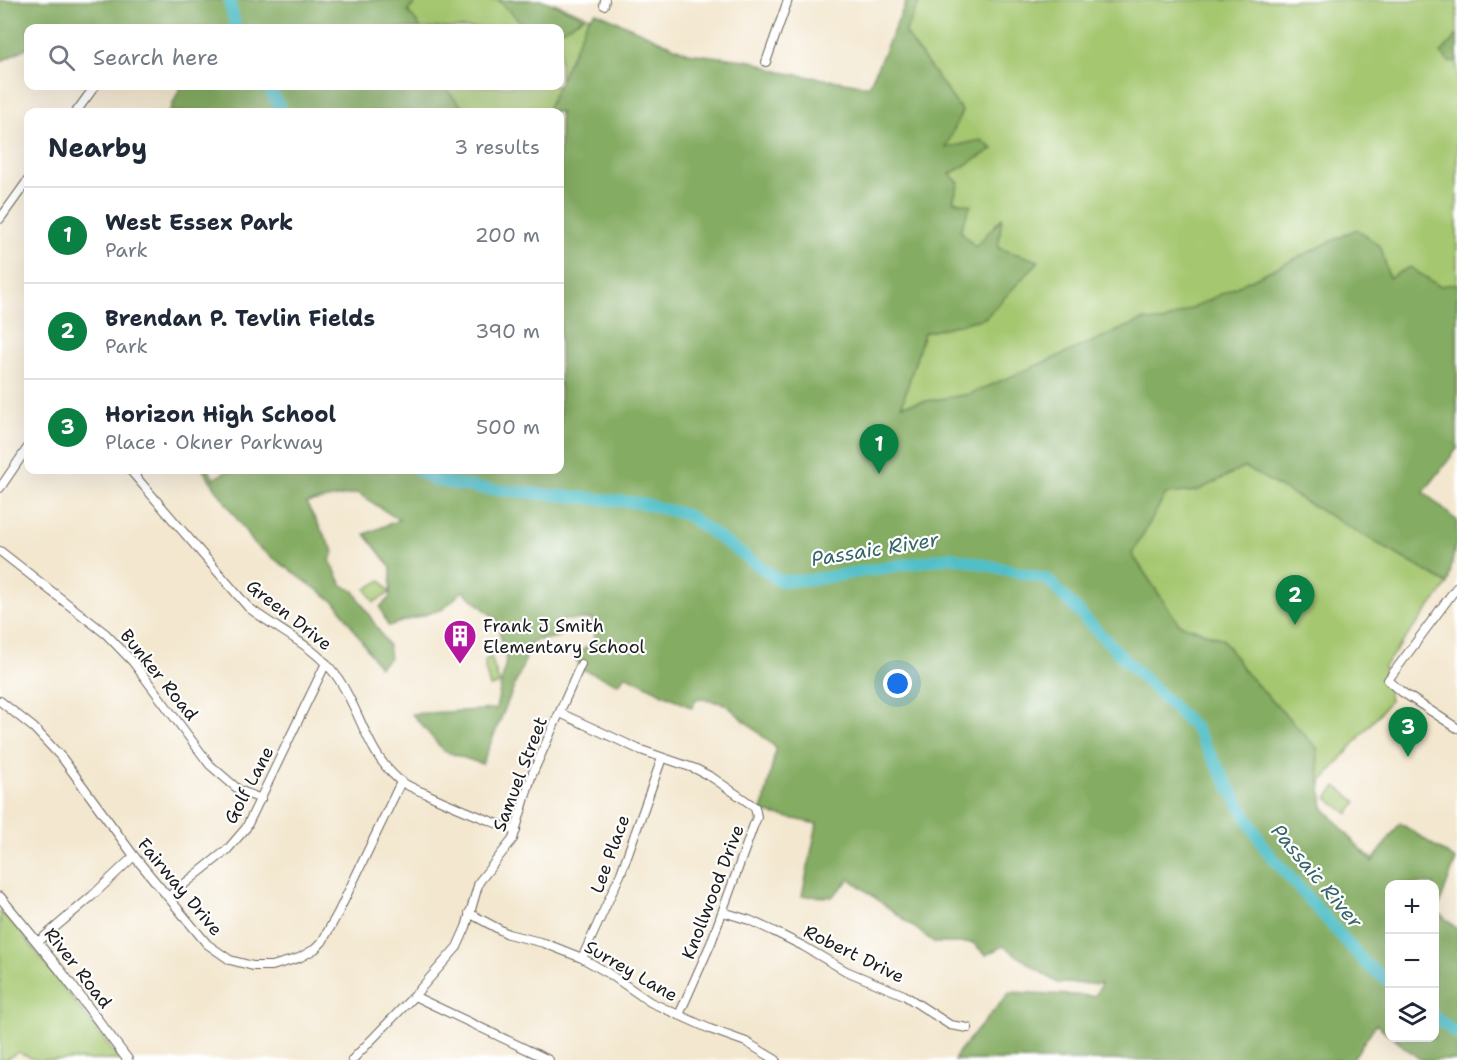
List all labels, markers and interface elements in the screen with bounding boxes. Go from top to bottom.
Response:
search box [24,24,564,90]
icon: search [45,41,78,74]
text: Search here [93,43,219,72]
text: Nearby [48,130,147,165]
text: 3 results [454,134,540,160]
text: West Essex Park [105,208,293,237]
text: 1 [63,222,72,248]
text: 200 m [475,222,540,248]
text: Park [105,237,148,263]
text: Brendan P. Tevlin Fields [105,304,375,333]
text: 2 [61,318,75,344]
text: 390 m [475,318,540,344]
text: Park [105,333,148,359]
text: Horizon High School [105,400,336,429]
text: 3 [61,414,75,440]
text: 500 m [476,414,540,440]
pin: 1 [860,424,898,474]
text: Place · Okner Parkway [105,429,323,455]
water label: Passaic River [809,526,941,572]
street label: Green Drive [241,574,337,656]
pin: 2 [1276,576,1314,625]
place label: Frank J Smith Elementary School [483,614,646,659]
building icon: Frank J Smith Elementary School [442,618,478,665]
street label: Bunker Road [115,624,203,726]
your location [883,669,912,698]
pin: 3 [1388,708,1428,757]
street label: Samuel Street [487,713,553,835]
street label: Golf Lane [219,742,279,828]
street label: Lee Place [585,811,635,897]
water label: Passaic River [1266,818,1369,934]
street label: Knollwood Drive [676,821,750,963]
street label: Fairway Drive [132,833,228,941]
map controls [1385,880,1439,1042]
button: + [1385,880,1439,934]
street label: Robert Drive [800,919,908,989]
street label: River Road [39,923,117,1013]
button: − [1385,934,1439,988]
street label: Surrey Lane [580,935,682,1007]
button: layers [1385,988,1439,1042]

